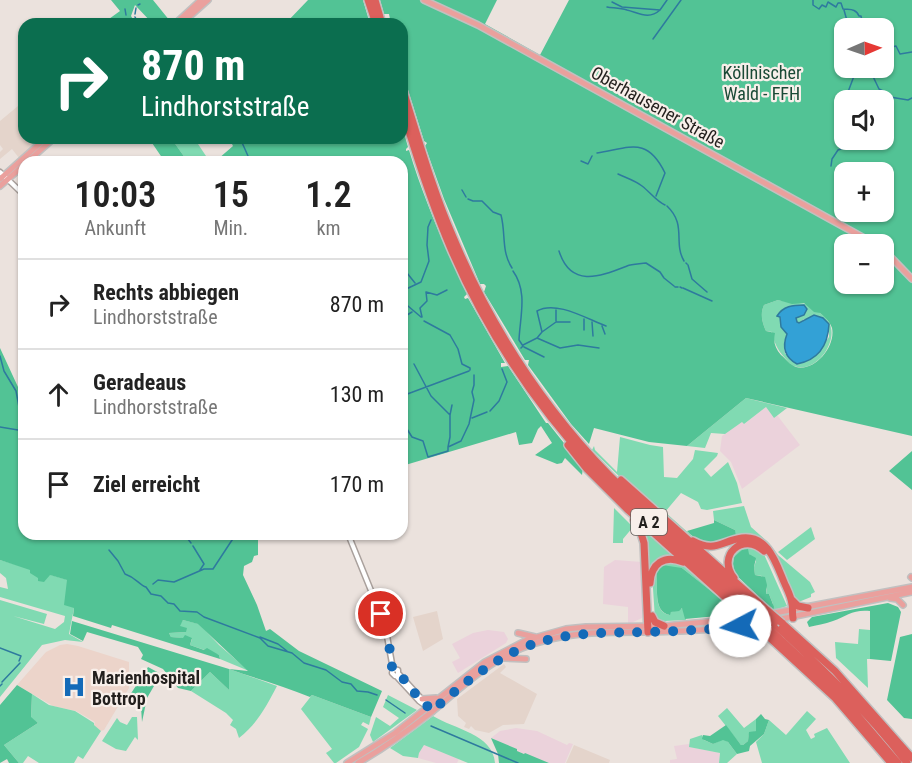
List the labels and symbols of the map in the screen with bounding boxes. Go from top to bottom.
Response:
north arrow [834,18,894,78]
street label: Oberhausener Straße [588,62,728,152]
park label: Köllnischer Wald - FFH [723,62,802,104]
road number: A 2 [631,509,667,535]
pin [355,588,406,639]
position arrow [708,594,772,658]
place label: Marienhospital Bottrop [92,667,200,709]
hospital icon: Marienhospital Bottrop [61,674,87,700]

